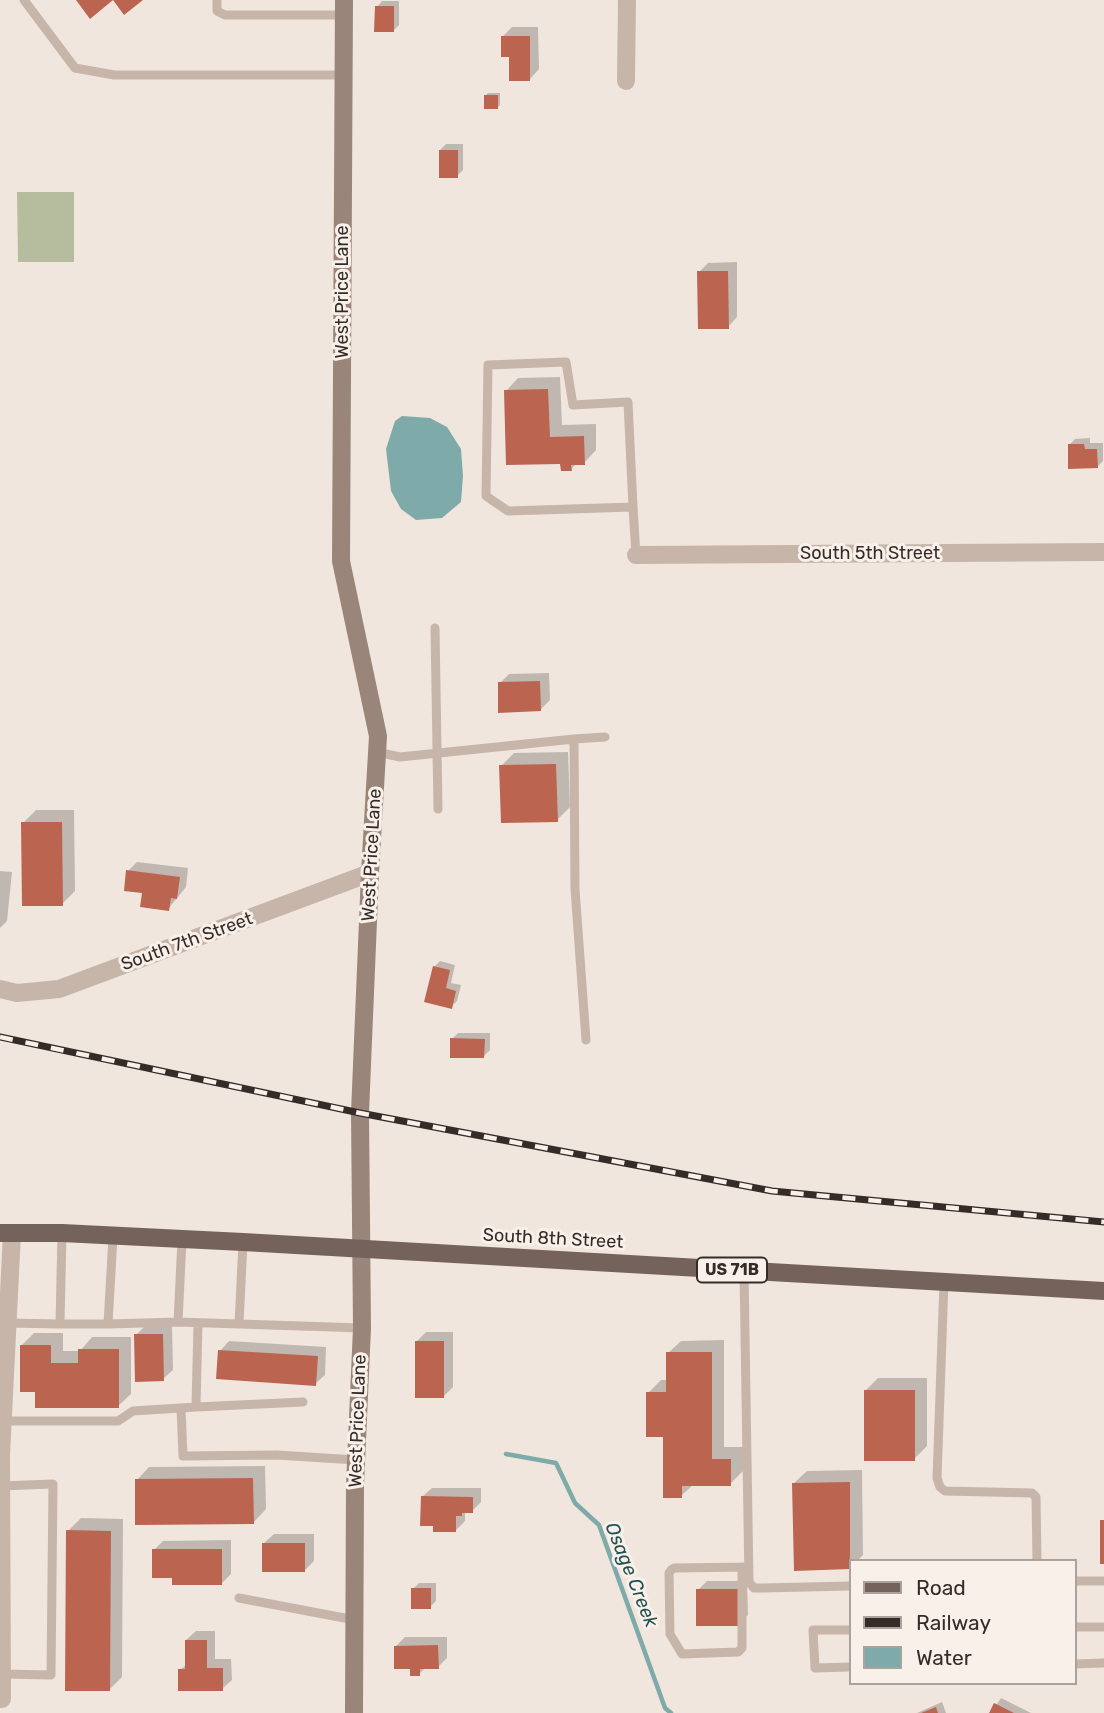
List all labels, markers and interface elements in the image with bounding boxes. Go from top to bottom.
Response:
street label: West Price Lane [332,226,354,358]
street label: South 5th Street [800,543,940,565]
street label: West Price Lane [358,788,386,922]
street label: South 7th Street [118,908,256,976]
street label: South 8th Street [482,1225,624,1253]
road number: US 71B [697,1258,767,1282]
street label: West Price Lane [345,1354,371,1488]
water label: Osage Creek [600,1519,662,1631]
legend [848,1559,1076,1685]
text: Road [916,1575,966,1600]
text: Railway [916,1610,991,1635]
text: Water [916,1645,972,1670]

